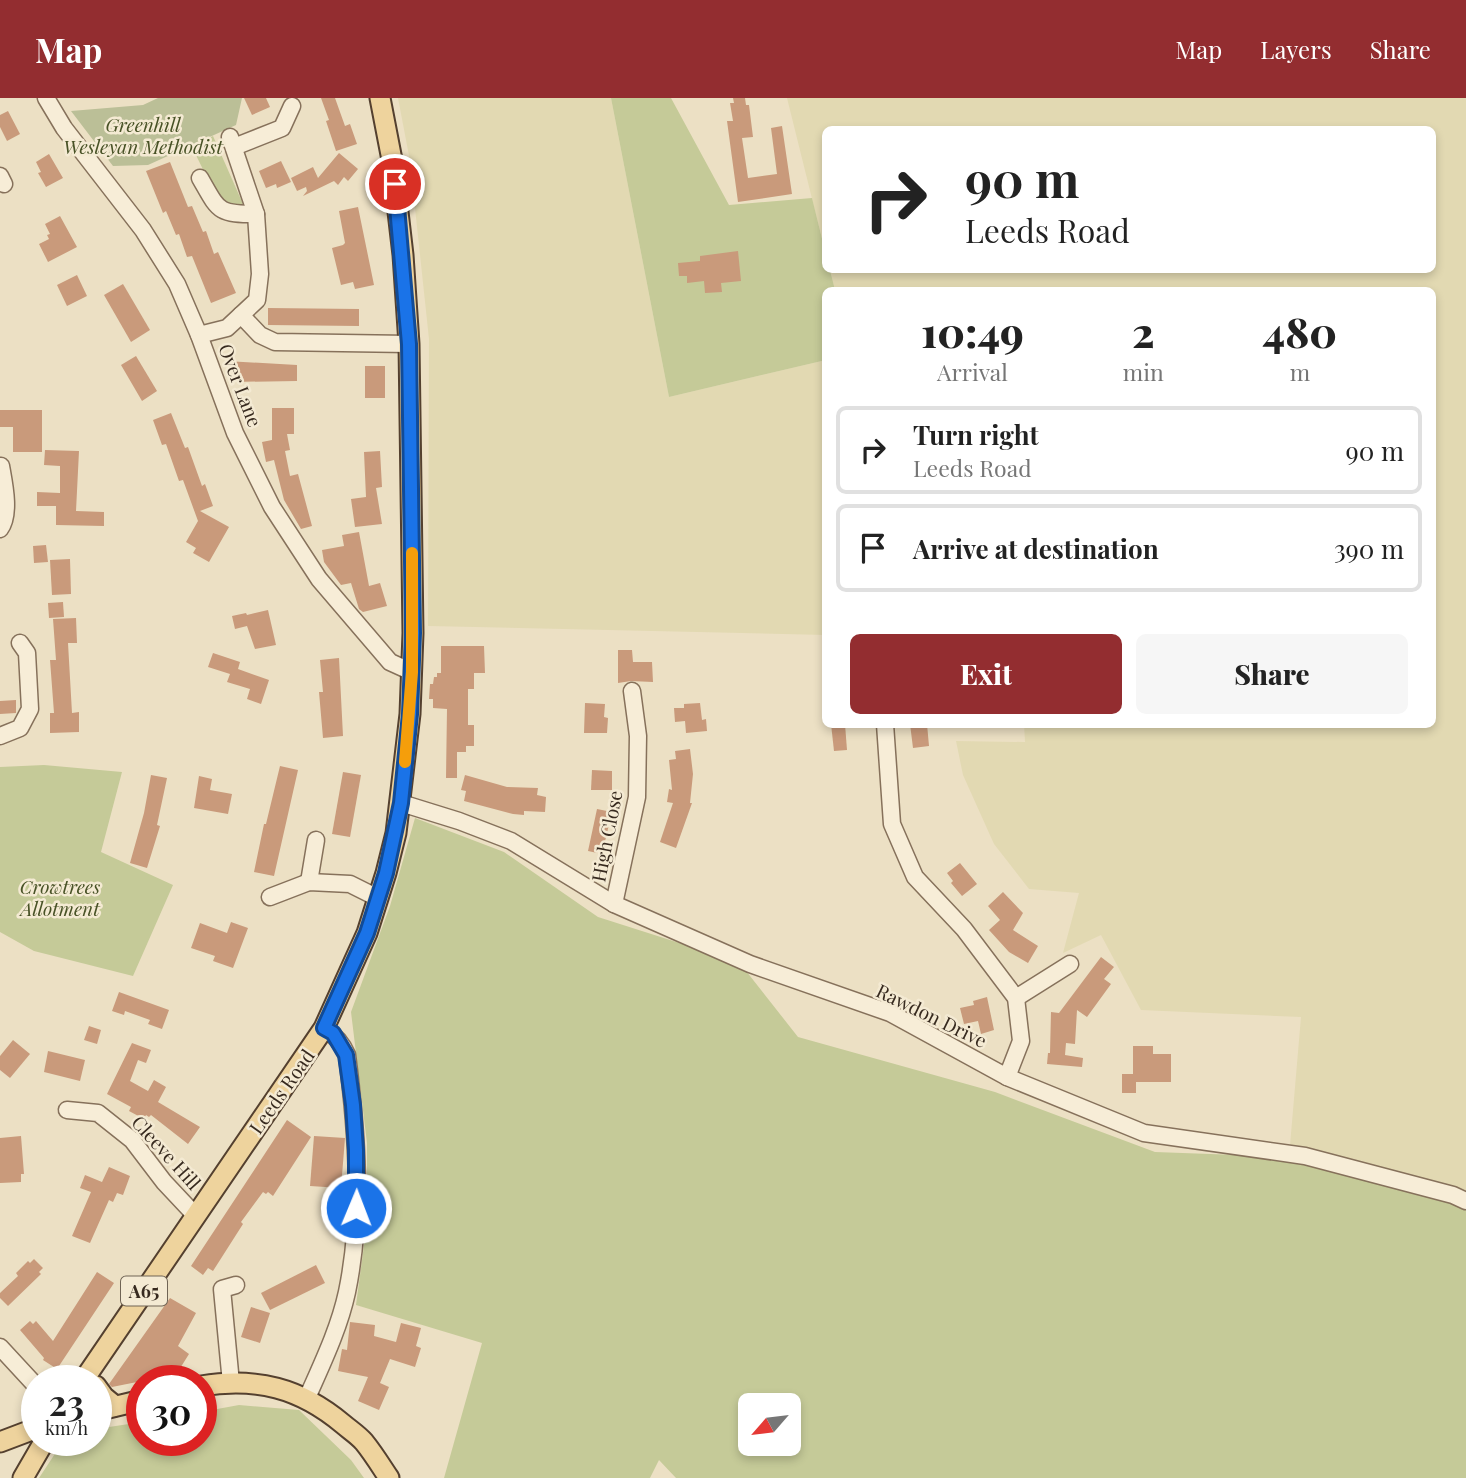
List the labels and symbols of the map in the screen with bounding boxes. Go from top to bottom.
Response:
park label: Greenhill Wesleyan Methodist [63,111,224,159]
pin [365,154,425,214]
street label: Over Lane [213,340,269,430]
street label: High Close [584,788,628,884]
park label: Crowtrees Allotment [18,873,101,921]
street label: Rawdon Drive [872,977,992,1053]
street label: Leeds Road [242,1043,320,1139]
street label: Cleeve Hill [127,1109,208,1195]
position arrow [319,1171,393,1245]
road number: A65 [121,1276,167,1306]
speed limit sign: 30 [126,1365,217,1456]
north arrow [738,1393,802,1456]

